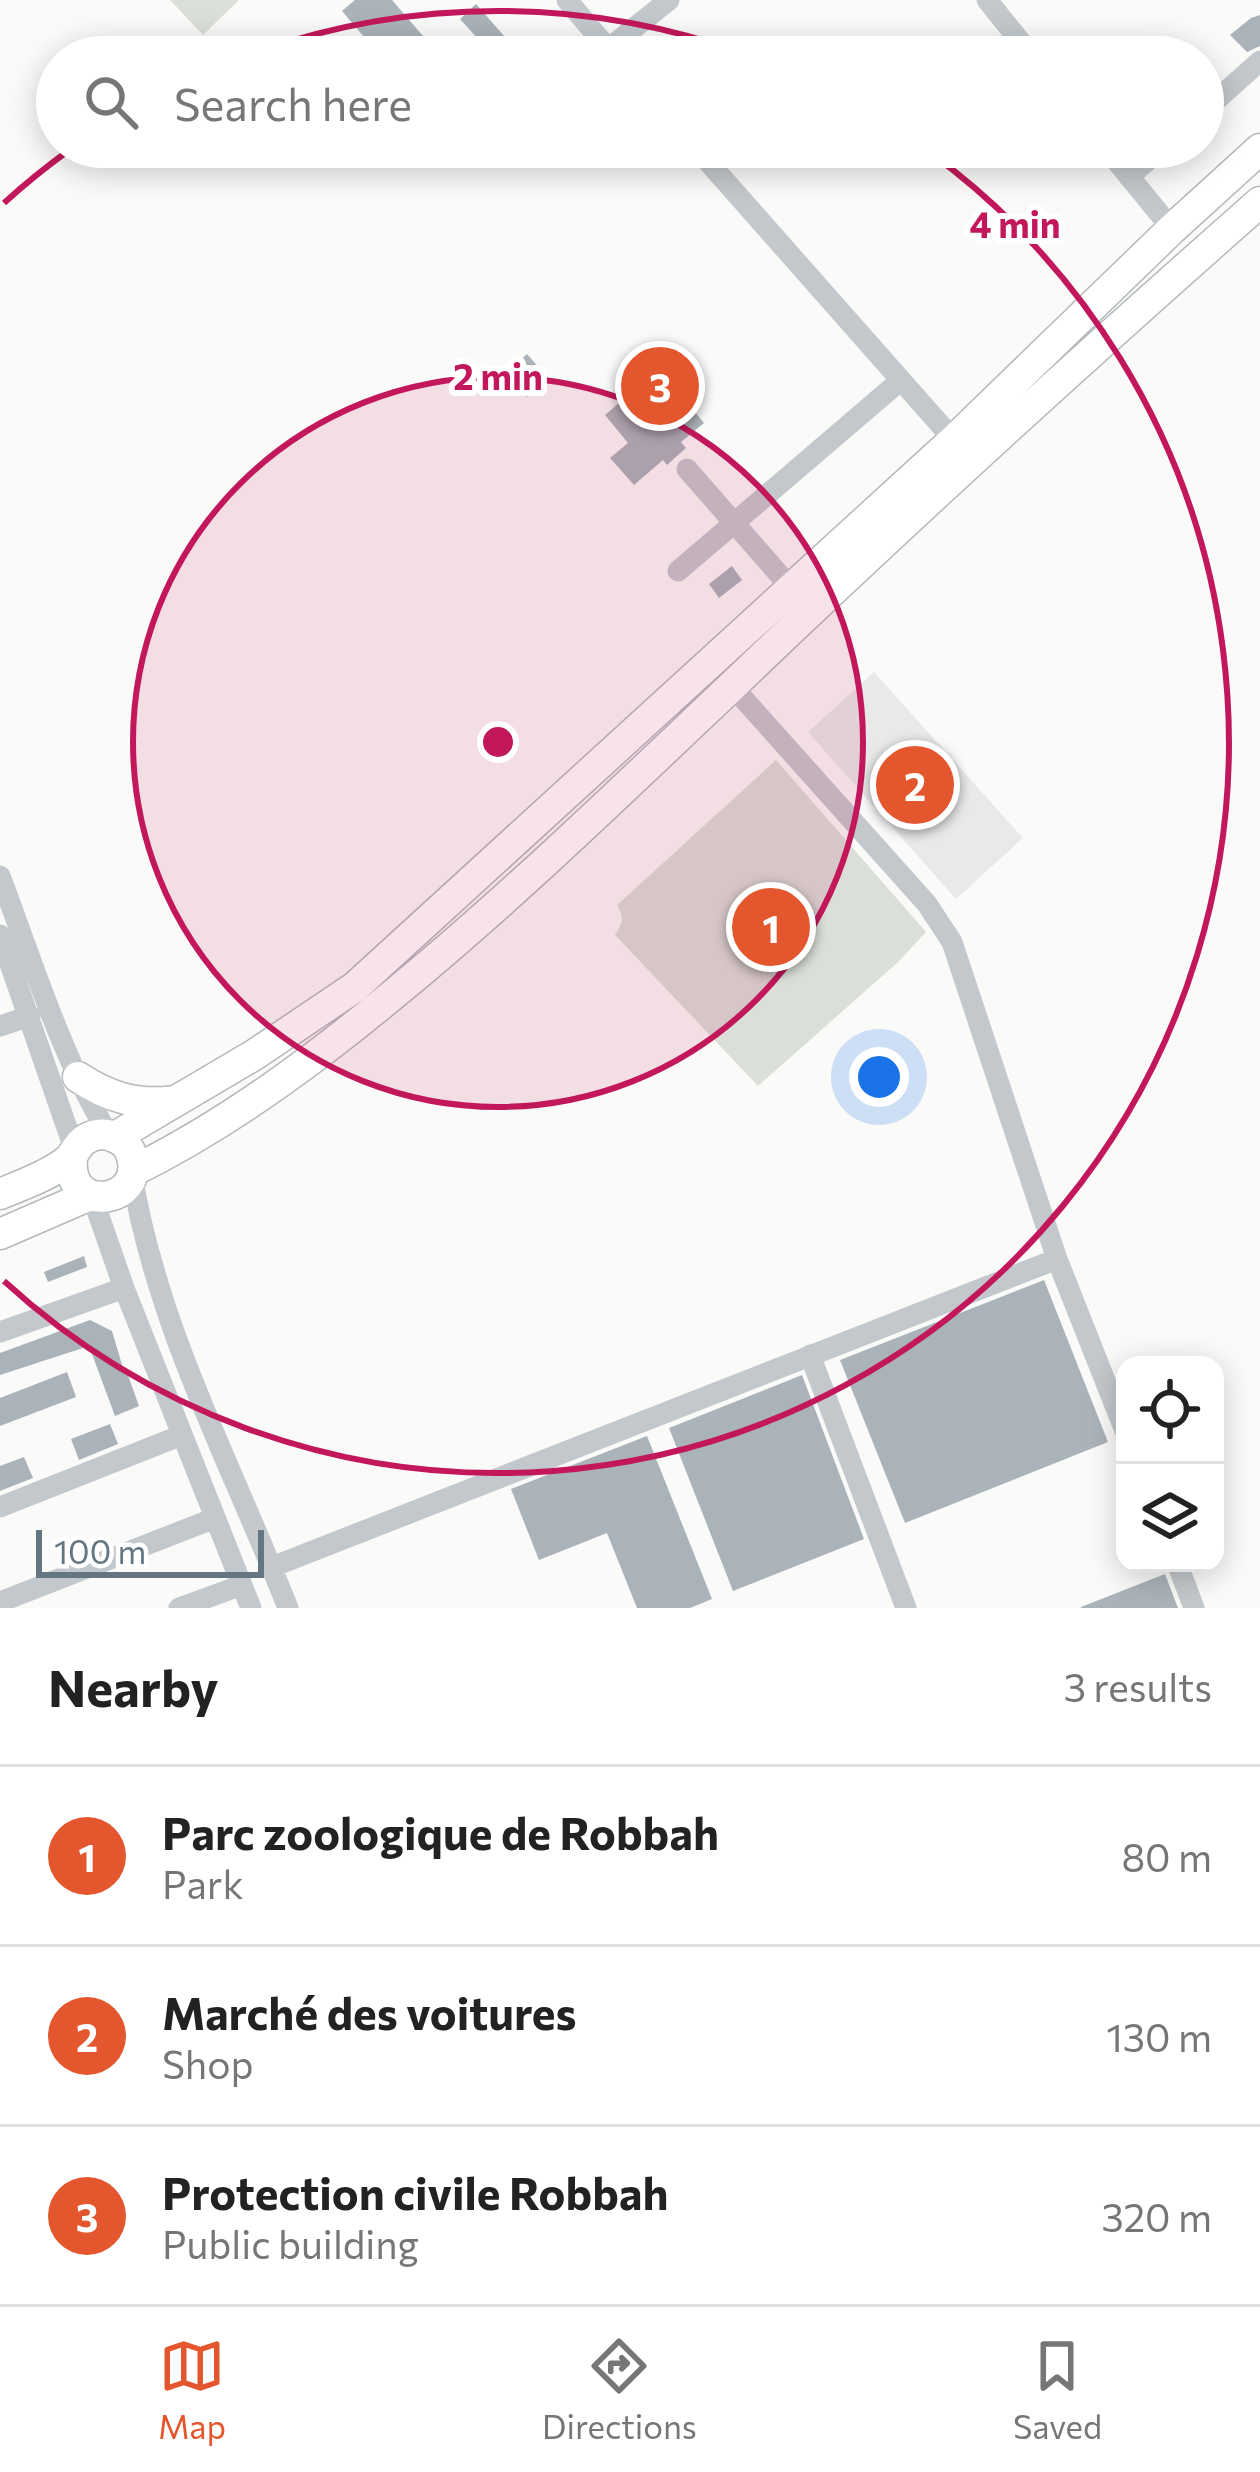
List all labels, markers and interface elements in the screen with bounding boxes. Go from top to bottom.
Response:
search box [36,36,1224,168]
icon: search [78,69,144,135]
text: Search here [174,75,412,130]
text: 4 min [969,201,1061,245]
pin: 3 [621,341,699,431]
text: 2 min [453,353,543,397]
centre of rings [477,721,519,763]
pin: 2 [876,740,954,830]
pin: 1 [732,882,810,972]
your location [849,1047,909,1107]
map controls [1116,1356,1224,1572]
button: locate [1116,1356,1224,1464]
button: layers [1116,1464,1224,1572]
scale bar [36,1524,264,1577]
text: 100 m [54,1530,146,1571]
text: Nearby [48,1655,218,1718]
text: 3 results [1064,1662,1212,1710]
text: Parc zoologique de Robbah [162,1804,719,1859]
text: 1 [78,1832,96,1880]
text: 80 m [1121,1832,1212,1880]
text: Park [162,1859,244,1907]
text: Marché des voitures [162,1984,576,2039]
text: 2 [76,2012,98,2060]
text: 130 m [1106,2012,1212,2060]
text: Shop [162,2039,254,2087]
text: Protection civile Robbah [162,2164,669,2219]
text: 3 [76,2192,98,2240]
text: 320 m [1101,2192,1212,2240]
text: Public building [162,2219,419,2267]
tab: Map [158,2333,226,2446]
tab: Directions [542,2333,697,2446]
tab: Saved [1013,2333,1102,2446]

